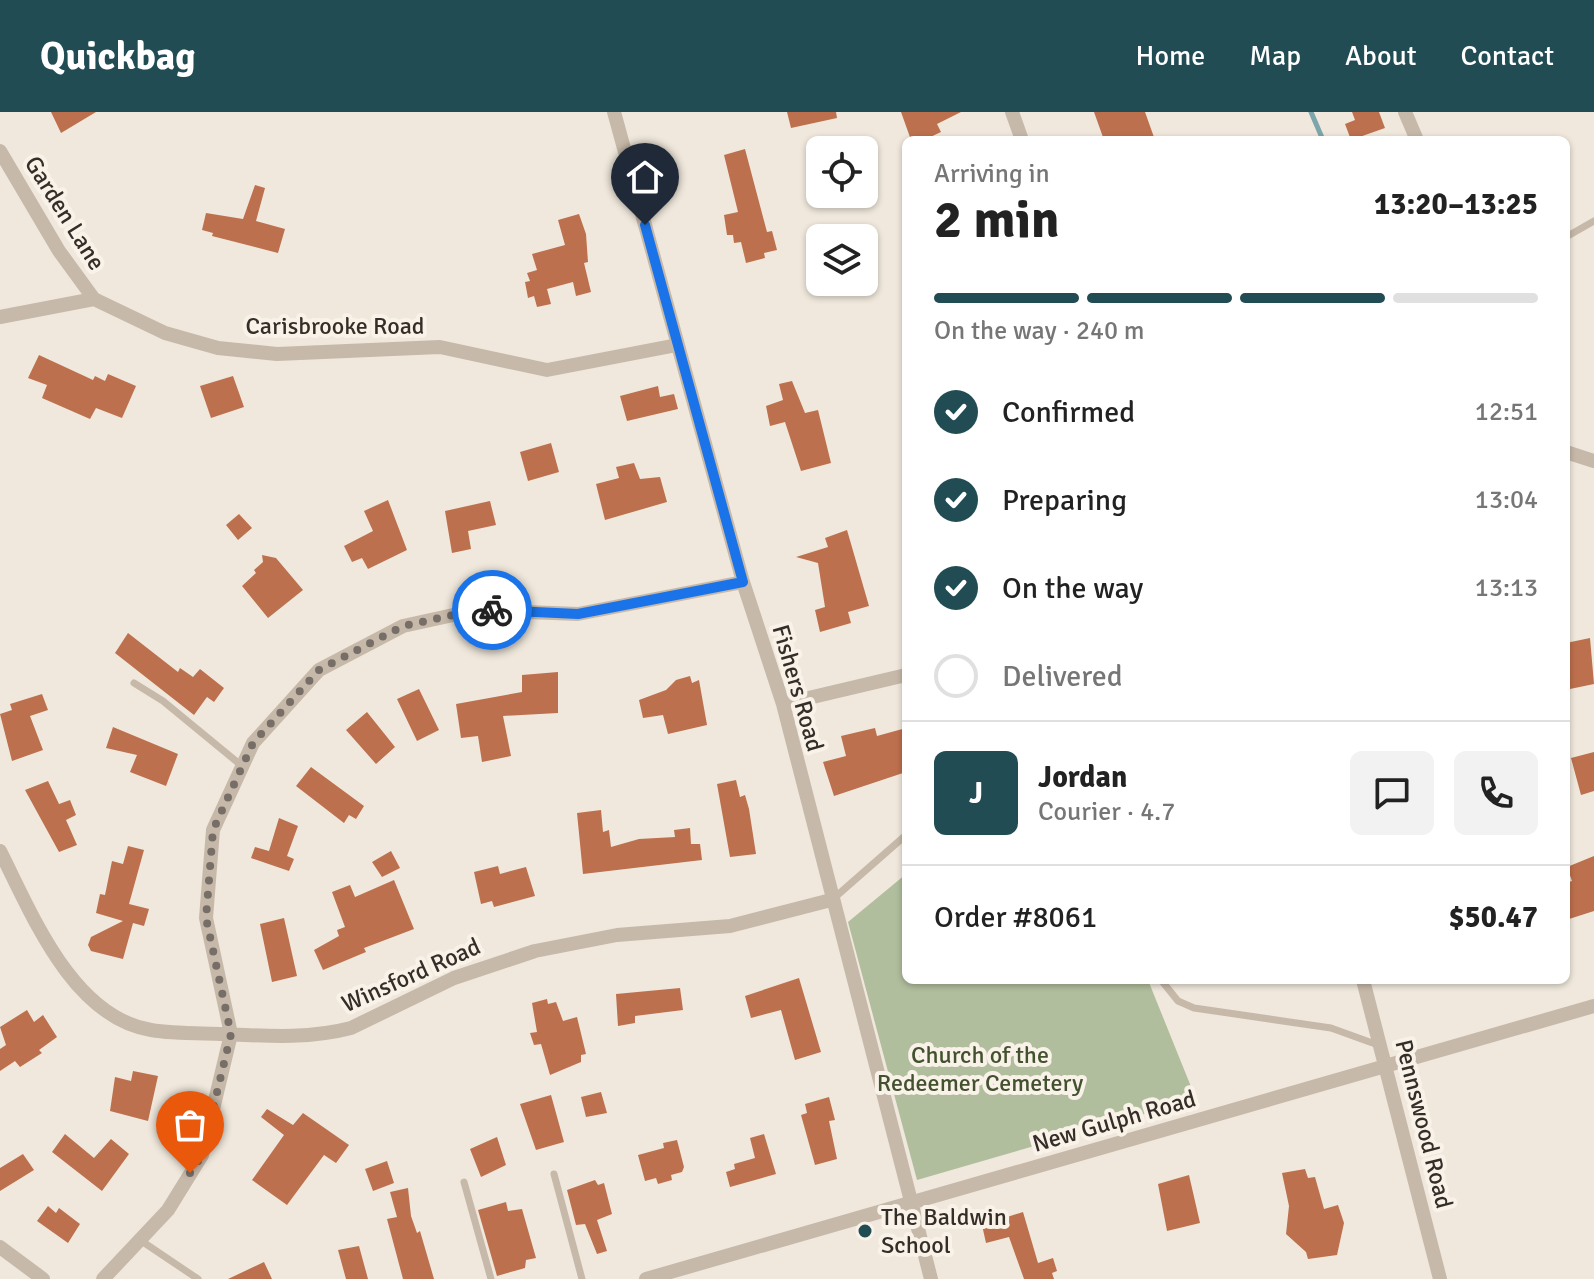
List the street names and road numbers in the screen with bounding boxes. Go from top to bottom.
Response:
street label: Garden Lane [18,150,112,276]
street label: Carisbrooke Road [246,311,424,341]
street label: Fishers Road [766,621,830,755]
street label: Winsford Road [337,931,485,1019]
street label: Pennswood Road [1389,1036,1459,1212]
street label: New Gulph Road [1029,1083,1199,1159]

